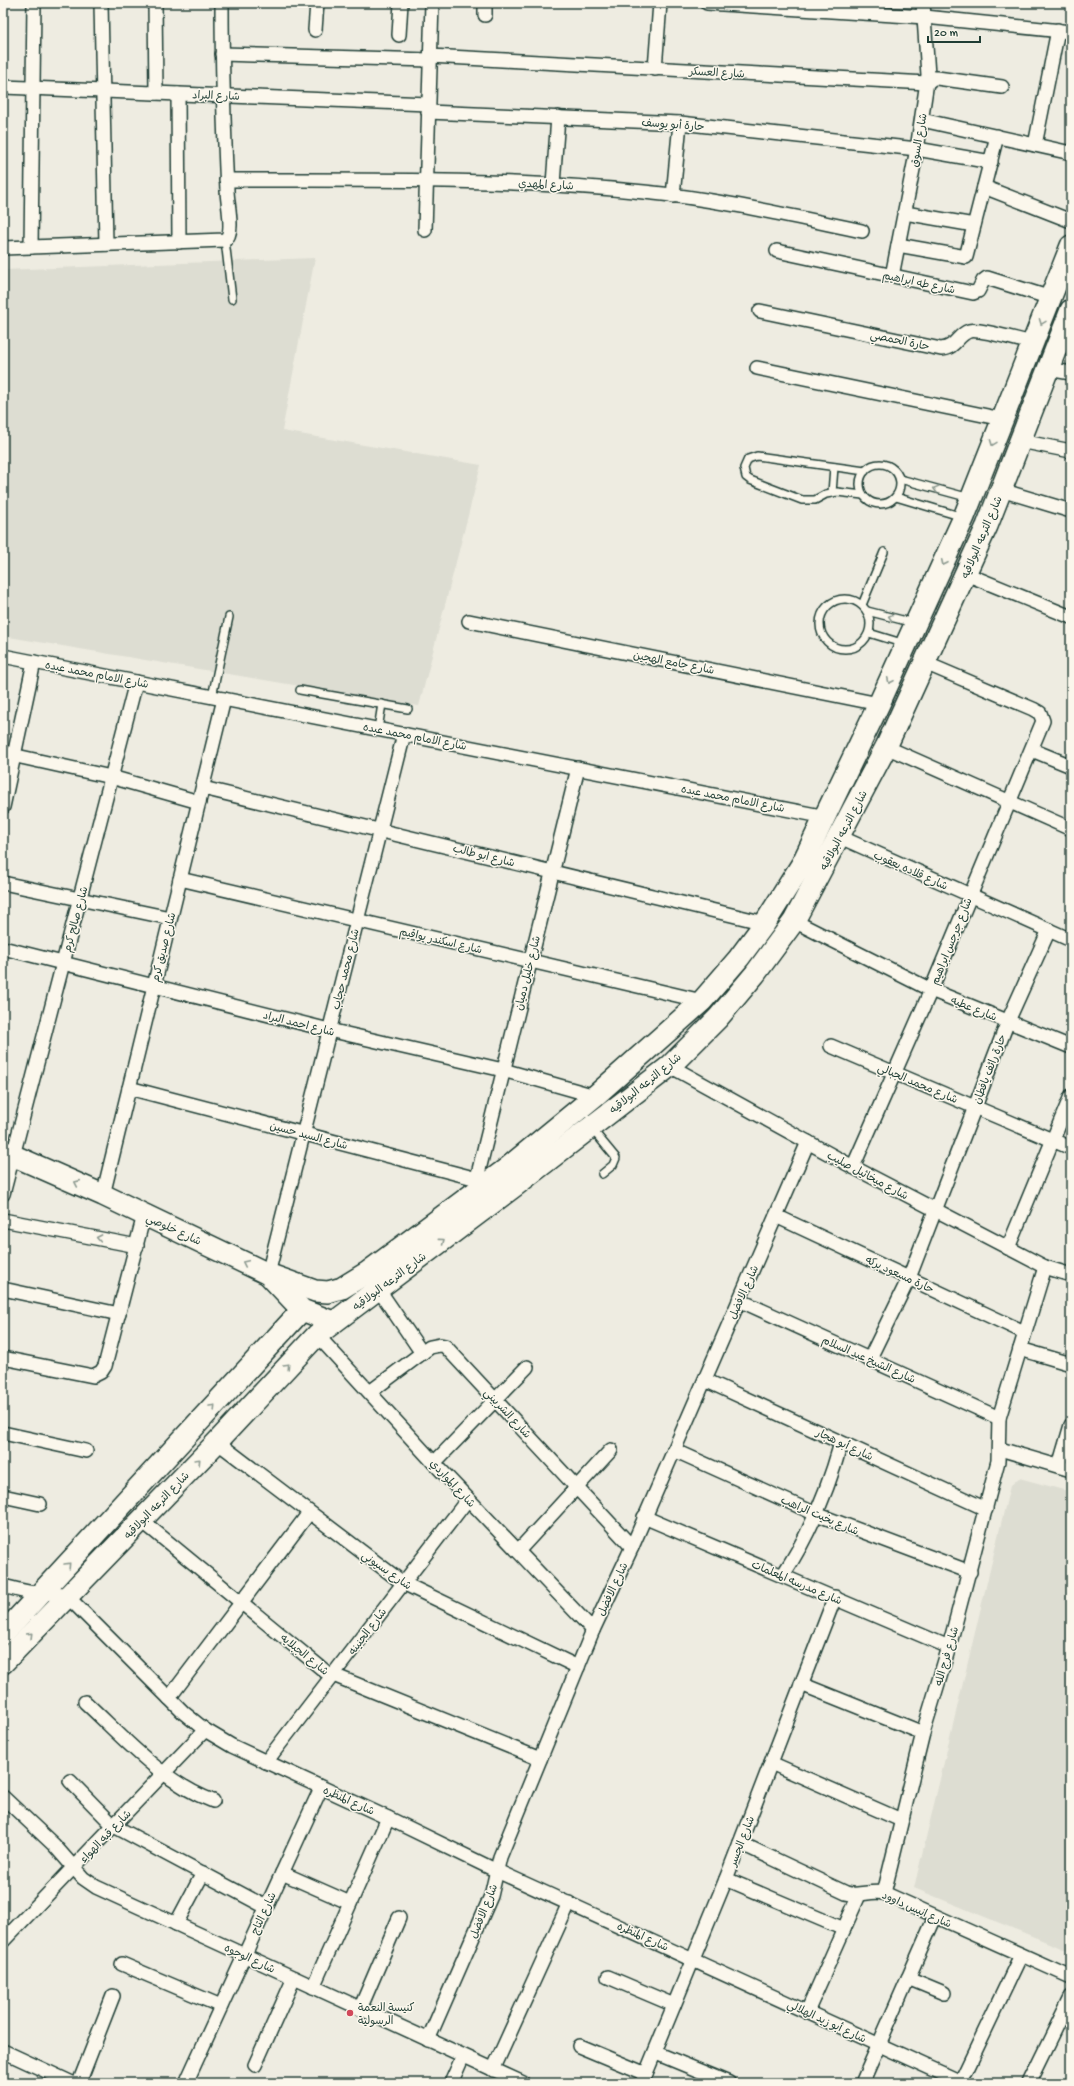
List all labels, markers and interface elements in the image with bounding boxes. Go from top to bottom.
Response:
scale bar [928,18,980,44]
text: 20 m [934,27,959,41]
street label: شارع العسكر [688,65,745,82]
street label: شارع البراد [192,89,240,105]
street label: شارع السوق [908,112,932,168]
street label: حارة أبو يوسف [641,116,705,134]
street label: شارع المهدي [518,178,574,194]
street label: شارع طه ابراهيم [881,269,956,299]
one-way arrow [1038,318,1046,325]
street label: حارة الحمصي [868,329,930,357]
one-way arrow [990,439,998,446]
one-way arrow [933,485,940,494]
street label: شارع الترعه البولاقيه [959,494,1007,581]
one-way arrow [941,558,949,566]
one-way arrow [888,613,895,622]
street label: شارع جامع الهجين [632,649,715,679]
street label: شارع الامام محمد عبده [44,659,150,693]
one-way arrow [887,677,895,684]
street label: شارع الامام محمد عبده [362,721,468,755]
street label: شارع الامام محمد عبده [680,783,786,817]
street label: شارع الترعه البولاقيه [818,789,872,873]
street label: شارع ابو طالب [451,842,516,871]
street label: شارع قلاده يعقوب [871,849,950,894]
street label: شارع صالح كرم [61,885,92,954]
street label: شارع جرجس ابراهيم [929,896,977,987]
street label: شارع صديق كرم [150,911,180,984]
street label: شارع اسكندر يواقيم [398,926,483,958]
street label: شارع محمد حجاب [330,928,364,1011]
street label: شارع خليل دميان [513,935,545,1012]
street label: شارع عطيه [948,994,998,1025]
street label: شارع احمد البراد [261,1009,336,1041]
street label: حارة رائف يافطان [971,1033,1010,1106]
street label: شارع الترعه البولاقيه [607,1051,685,1118]
street label: شارع محمد الجبالي [874,1062,959,1110]
street label: شارع السيد حسين [268,1120,349,1154]
street label: شارع ميخائيل صليب [824,1149,910,1204]
one-way arrow [73,1180,81,1188]
street label: شارع خلوصي [142,1212,203,1252]
one-way arrow [96,1235,102,1243]
one-way arrow [438,1239,445,1246]
street label: شارع الترعه البولاقيه [351,1250,430,1315]
street label: حارة مسعود بركه [863,1254,936,1297]
one-way arrow [241,1260,249,1268]
street label: شارع الافضل [727,1264,763,1322]
street label: شارع الشيخ عبد السلام [819,1334,917,1388]
one-way arrow [282,1363,290,1371]
street label: شارع الشربيني [478,1387,533,1444]
one-way arrow [208,1404,216,1412]
street label: شارع أبو هجار [813,1425,875,1465]
street label: شارع المواردي [426,1457,477,1511]
one-way arrow [193,1458,201,1466]
street label: شارع الترعه البولاقيه [122,1470,193,1543]
street label: شارع بخيت الراهب [778,1494,860,1540]
street label: شارع بسيوني [357,1549,414,1596]
street label: شارع مدرسه المعلمات [749,1558,844,1609]
street label: شارع الافضل [595,1561,632,1619]
one-way arrow [63,1562,71,1570]
street label: شارع الجنينه [346,1606,391,1658]
street label: شارع فرج الله [933,1625,963,1688]
one-way arrow [25,1632,33,1640]
street label: شارع الجبلايه [277,1632,331,1679]
street label: شارع المنظره [320,1784,376,1819]
street label: شارع قبه الهواء [78,1808,135,1867]
street label: شارع الجسر [727,1815,759,1870]
street label: شارع الافضل [468,1882,502,1941]
street label: شارع انيس داوود [879,1889,953,1932]
street label: شارع التاج [249,1890,281,1937]
street label: شارع المنظره [614,1920,670,1955]
street label: شارع الوجوه [221,1942,277,1978]
street label: شارع أبو زيد الهلالي [783,1997,868,2049]
place label: كنيسة النعمة الرسولية [358,2002,415,2028]
marker: كنيسة النعمة الرسولية [345,2008,355,2018]

